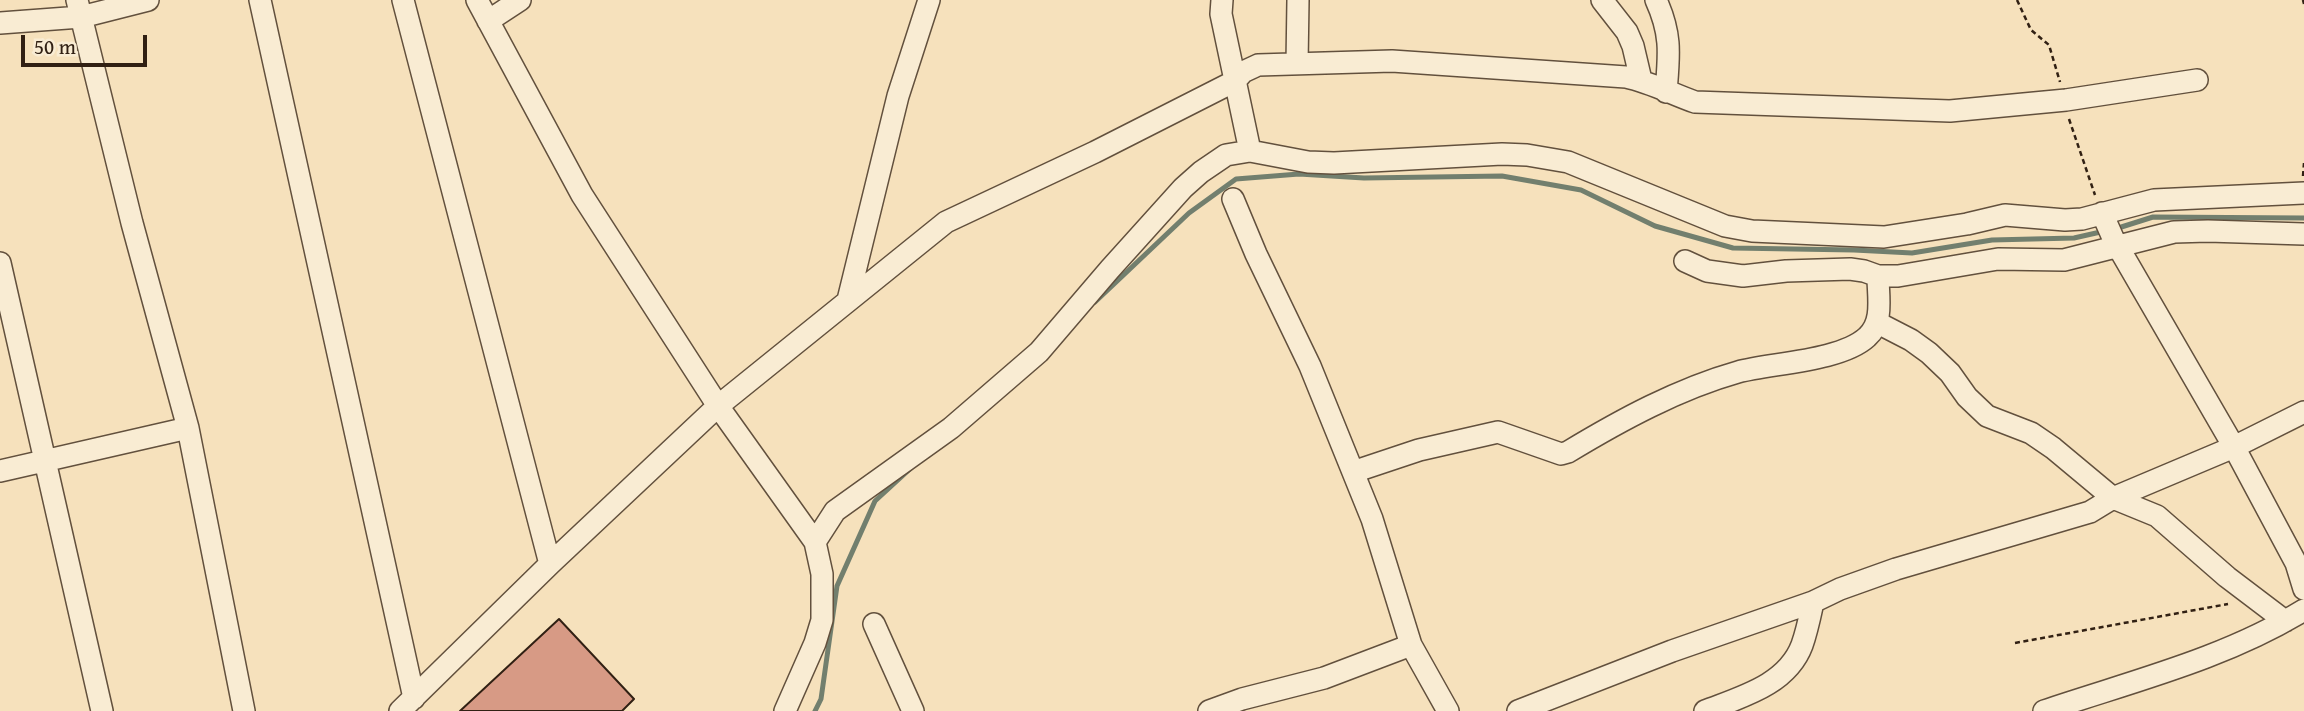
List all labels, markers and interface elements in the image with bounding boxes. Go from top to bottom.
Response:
scale bar [24,21,150,65]
text: 50 m [34,31,76,62]

